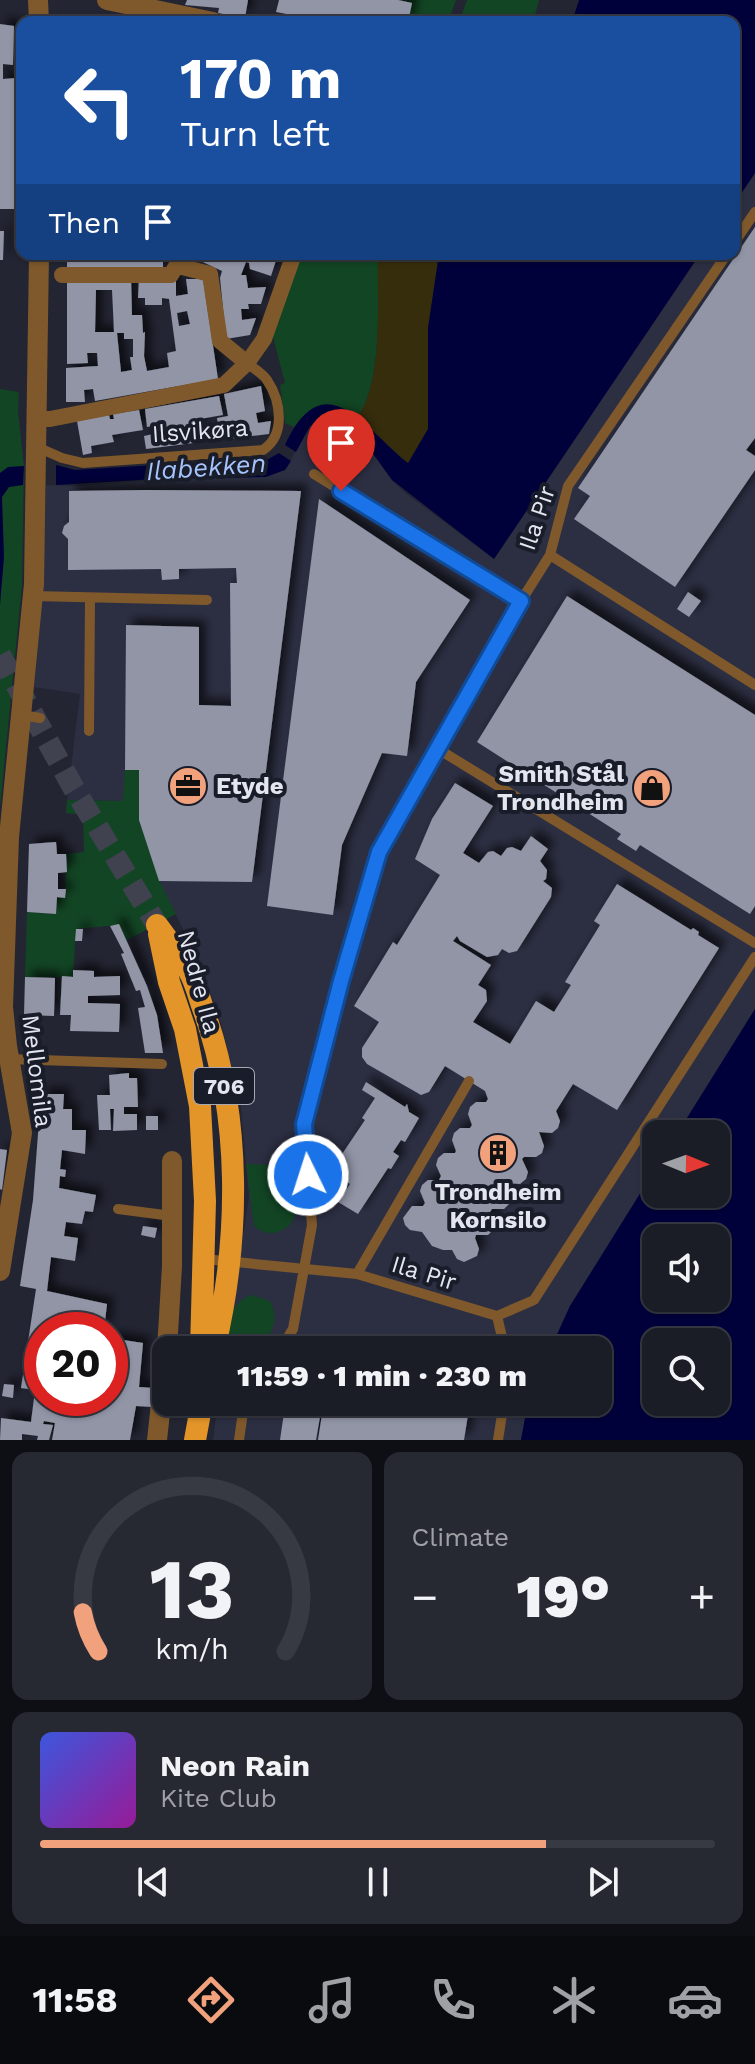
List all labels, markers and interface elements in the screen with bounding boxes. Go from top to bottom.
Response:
text: 170 m [180,46,342,112]
icon: left [48,48,152,152]
text: Turn left [180,113,330,155]
icon: arrive [136,200,180,244]
text: Then [48,205,120,240]
pin [307,409,375,491]
street label: Ilsvikøra [151,414,249,448]
icon: arrive [319,421,363,465]
water label: Ilabekken [145,448,267,486]
street label: Ila Pir [513,482,561,554]
place label: Smith Stål Trondheim [497,760,624,816]
office icon: Etyde [167,765,209,807]
shop icon: Smith Stål Trondheim [631,767,673,809]
place label: Etyde [216,772,284,800]
street label: Nedre Ila [172,927,226,1037]
street label: Mellomila [16,1013,58,1129]
road number: 706 [194,1068,254,1104]
north arrow [642,1120,730,1208]
map controls [642,1120,730,1416]
building icon: Trondheim Kornsilo [477,1132,519,1174]
position arrow [266,1133,350,1217]
place label: Trondheim Kornsilo [435,1178,561,1234]
button: sound [642,1224,730,1312]
street label: Ila Pir [388,1250,460,1296]
speed limit sign: 20 [24,1312,128,1416]
button: search [642,1328,730,1416]
text: 11:59 · 1 min · 230 m [237,1358,527,1393]
text: Climate [412,1522,509,1552]
text: 13 [149,1541,234,1638]
text: 19° [516,1561,610,1632]
text: − [412,1571,438,1623]
text: + [688,1571,715,1623]
text: km/h [155,1632,229,1666]
text: Neon Rain [160,1748,310,1783]
text: Kite Club [160,1783,277,1813]
icon: previous [131,1860,175,1904]
icon: pause [356,1860,400,1904]
icon: next [581,1860,625,1904]
icon: directions [183,1972,239,2028]
icon: music [304,1972,360,2028]
icon: phone [425,1972,481,2028]
icon: climate [546,1972,602,2028]
icon: car [667,1972,723,2028]
text: 11:58 [32,1979,118,2021]

